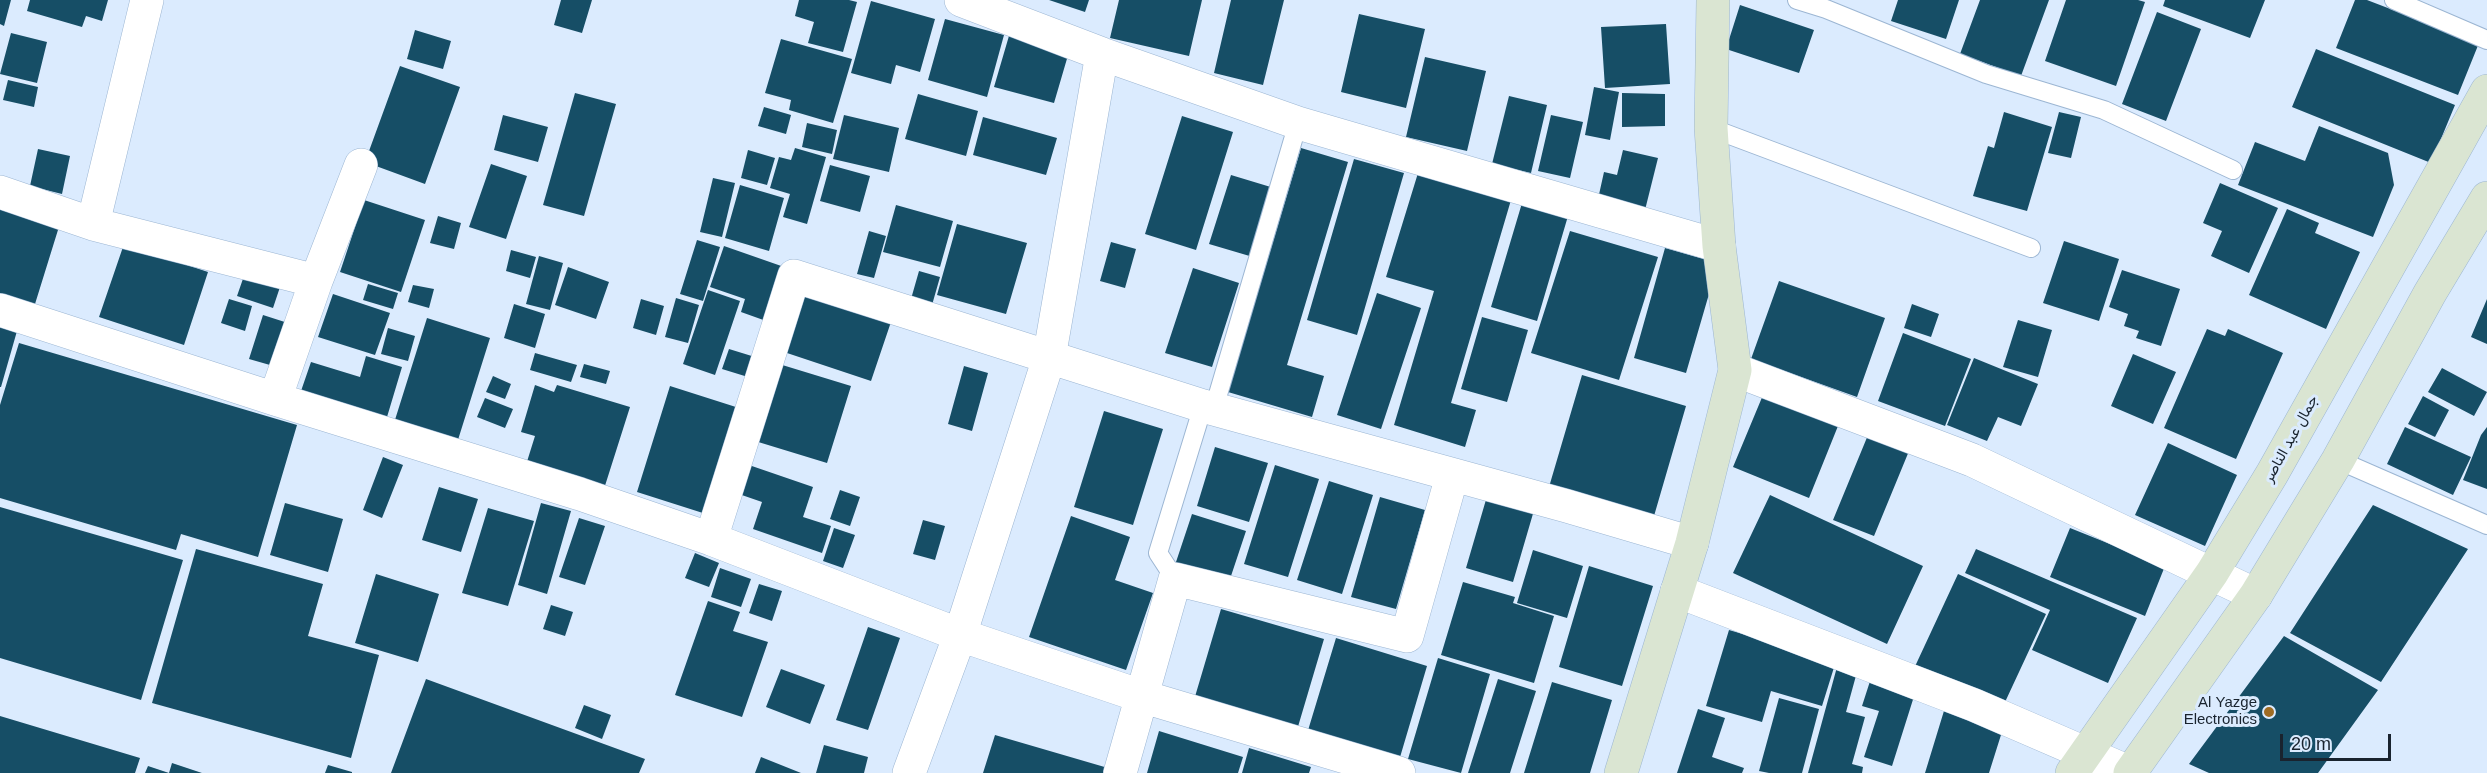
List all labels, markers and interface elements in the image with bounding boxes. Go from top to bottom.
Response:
street label: جمال عبد الناصر [2260,392,2322,486]
place label: Al Yazge Electronics [2184,694,2257,729]
marker: Al Yazge Electronics [2262,705,2276,719]
scale bar [2283,722,2394,760]
text: 20 m [2291,734,2331,754]

